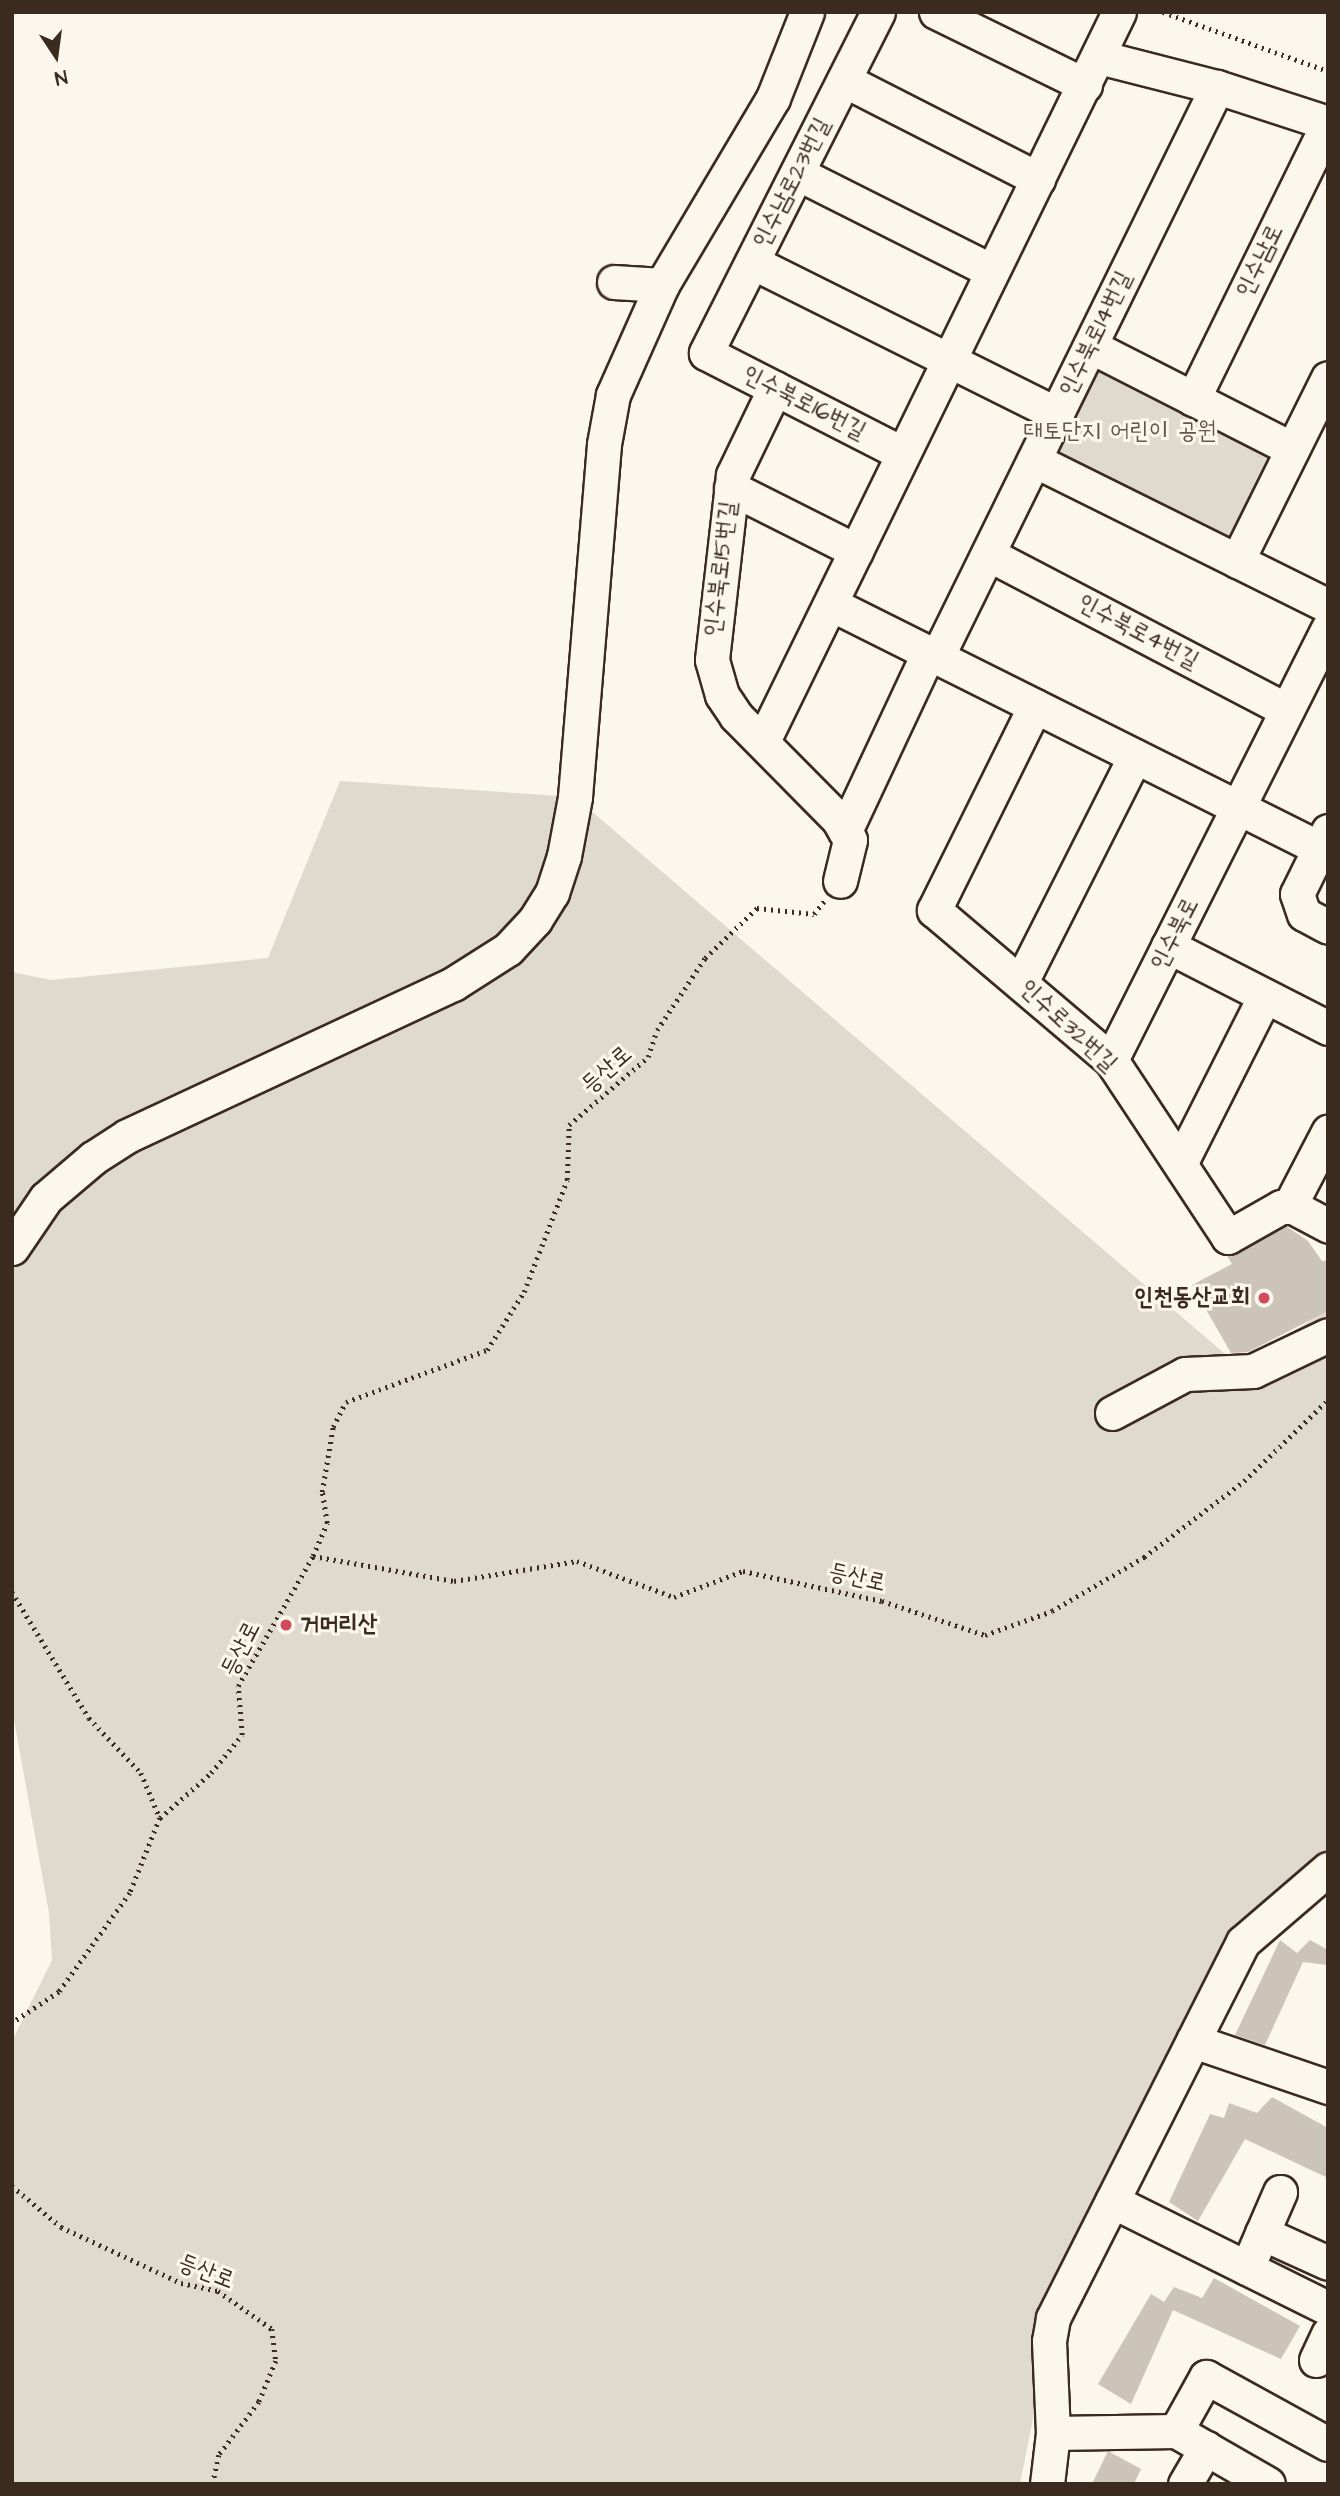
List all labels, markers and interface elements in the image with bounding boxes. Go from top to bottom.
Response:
north arrow [21,21,91,91]
text: N [52,62,70,91]
street label: 인수남로23번길 [747,113,837,253]
street label: 인수남로 [1230,220,1290,302]
street label: 인수북로14번길 [1053,267,1139,401]
street label: 인수북로16번길 [738,360,870,446]
park label: 대토단지 어린이 공원 [1023,418,1217,446]
street label: 인수북로15번길 [698,500,744,638]
street label: 인수북로4번길 [1073,588,1203,676]
street label: 인수북로 [1145,893,1205,975]
street label: 인수로32번길 [1013,974,1123,1078]
street label: 등산로 [576,1040,638,1100]
place label: 인천동산교회 [1134,1284,1250,1312]
marker: 인천동산교회 [1256,1290,1272,1306]
street label: 등산로 [826,1557,888,1599]
place label: 거머리산 [300,1611,377,1639]
street label: 등산로 [215,1617,267,1681]
marker: 거머리산 [278,1617,294,1633]
street label: 등산로 [174,2248,238,2296]

